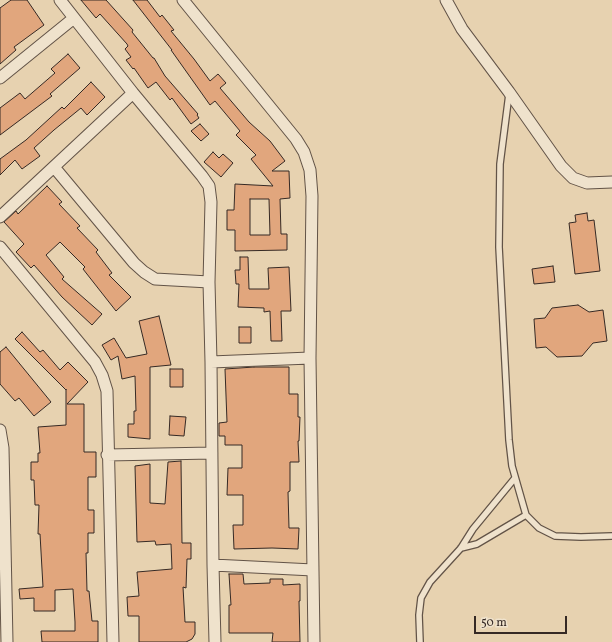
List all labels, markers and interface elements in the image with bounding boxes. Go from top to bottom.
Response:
scale bar [476,608,569,634]
text: 50 m [481,615,507,631]

